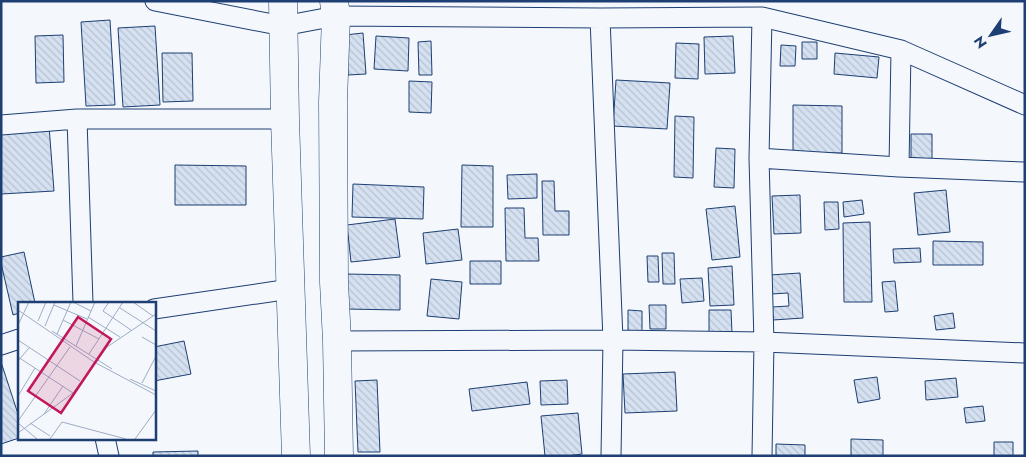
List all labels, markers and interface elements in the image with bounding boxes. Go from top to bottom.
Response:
north arrow [966,10,1016,60]
text: N [969,32,992,52]
inset map [18,302,155,440]

